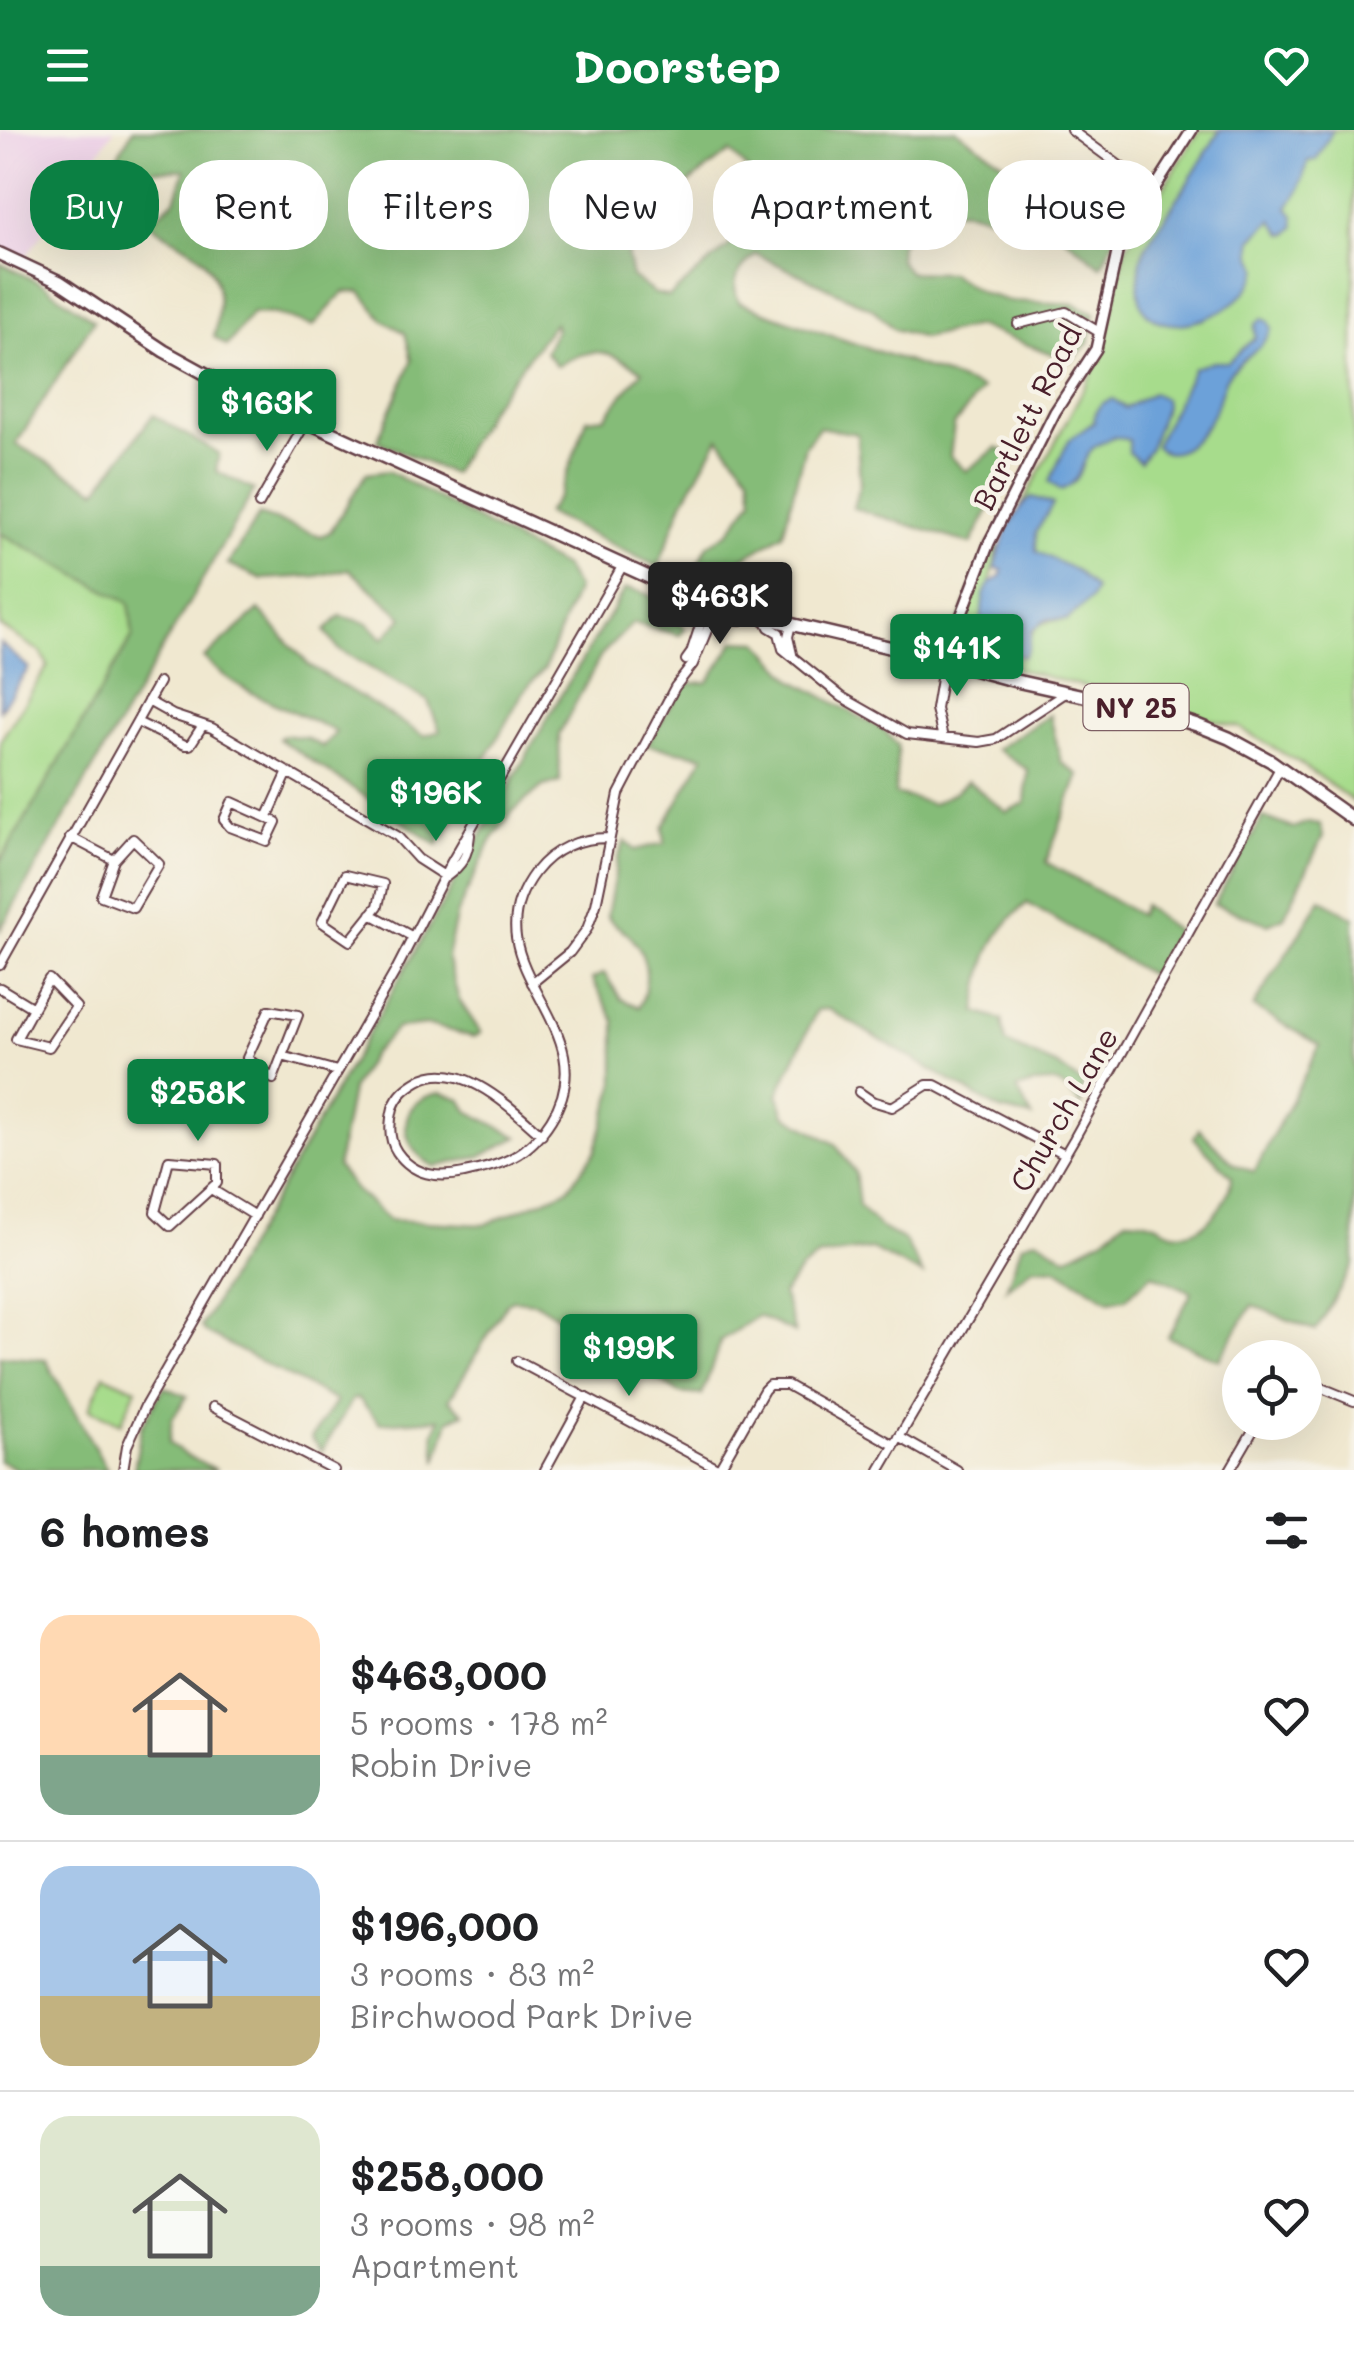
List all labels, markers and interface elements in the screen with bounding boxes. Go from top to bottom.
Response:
text: Doorstep [573,36,781,94]
icon: menu [40,38,95,93]
icon: heart [1259,38,1314,93]
chip: Buy [30,160,159,250]
chip: Rent [179,160,328,250]
chip: Filters [348,160,529,250]
chip: New [549,160,693,250]
chip: Apartment [713,160,968,250]
chip: House [988,160,1162,250]
street label: Bartlett Road [962,318,1090,516]
pin: $163K [197,369,337,454]
text: $163K [220,380,314,422]
pin: $463K [650,562,790,647]
text: $463K [670,573,770,615]
pin: $141K [887,614,1027,699]
text: $141K [912,625,1002,667]
road number: NY 25 [1084,684,1188,730]
pin: $196K [366,759,506,844]
text: $196K [389,770,483,812]
street label: Church Lane [1000,1019,1126,1199]
pin: $258K [128,1059,268,1144]
text: $258K [149,1070,247,1112]
pin: $199K [559,1314,699,1399]
text: $199K [582,1325,676,1367]
map controls [1222,1340,1322,1440]
button: locate [1222,1340,1322,1440]
text: 6 homes [40,1503,210,1558]
icon: filters [1259,1503,1314,1558]
text: $463,000 [350,1646,547,1701]
icon: home [120,1655,240,1775]
icon: heart [1259,1688,1314,1743]
text: 5 rooms · 178 m² [350,1701,608,1743]
text: Robin Drive [350,1743,532,1785]
text: $196,000 [350,1897,539,1952]
icon: home [120,1906,240,2026]
icon: heart [1259,1939,1314,1994]
text: 3 rooms · 83 m² [350,1952,594,1994]
text: Birchwood Park Drive [350,1994,693,2036]
text: $258,000 [350,2147,544,2202]
icon: home [120,2156,240,2276]
icon: heart [1259,2189,1314,2244]
text: 3 rooms · 98 m² [350,2202,595,2244]
text: Apartment [350,2244,519,2286]

